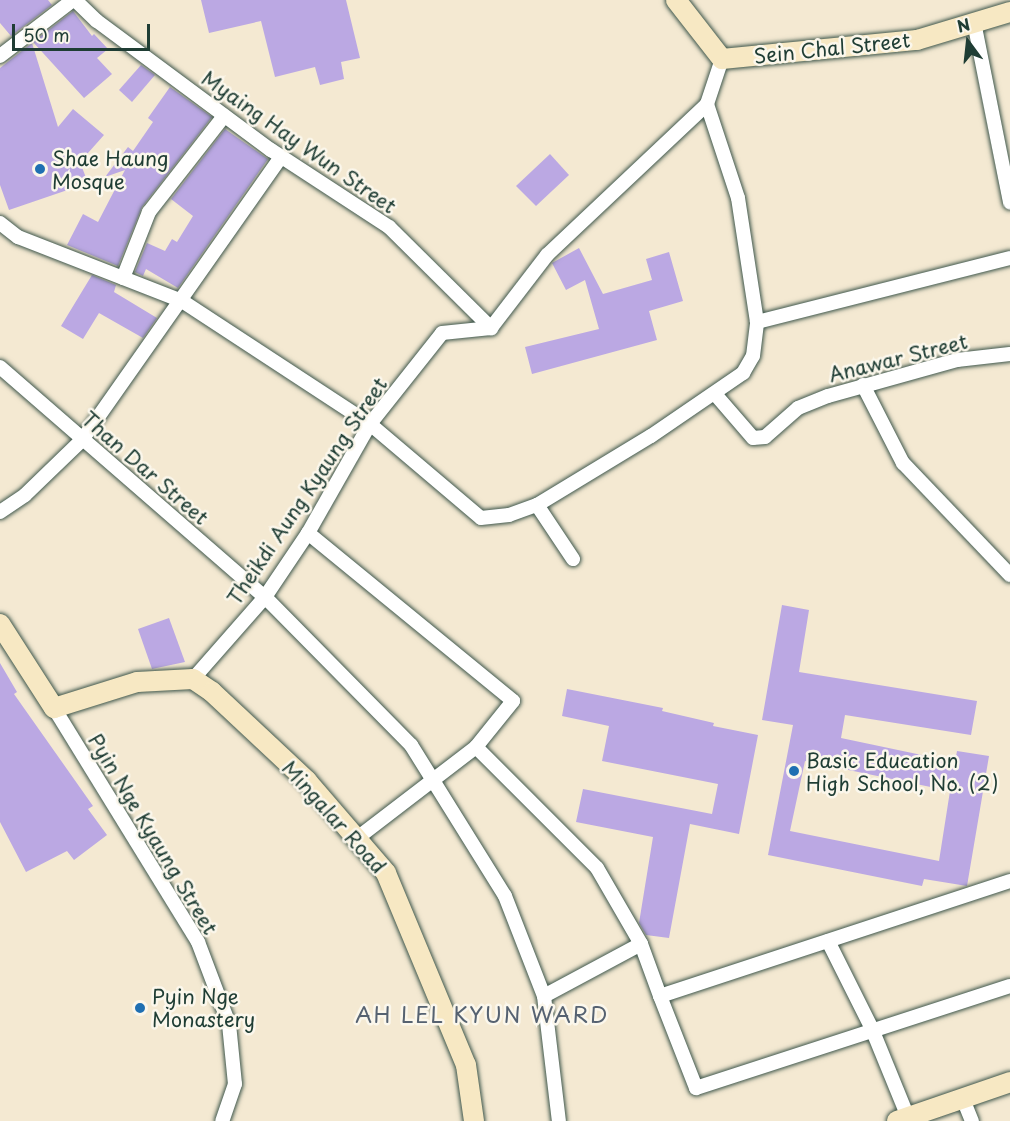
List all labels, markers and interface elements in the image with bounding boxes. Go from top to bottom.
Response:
text: N [954,11,973,38]
scale bar [15,12,153,50]
north arrow [938,12,998,72]
text: 50 m [23,21,70,48]
street label: Sein Chal Street [752,28,912,68]
street label: Myaing Hay Wun Street [197,65,401,219]
place label: Shae Haung Mosque [52,146,168,193]
marker: Shae Haung Mosque [33,162,47,176]
street label: Anawar Street [827,329,969,387]
street label: Theikdi Aung Kyaung Street [221,372,393,610]
street label: Than Dar Street [77,407,213,529]
street label: Pyin Nge Kyaung Street [84,729,222,939]
place label: Basic Education High School, No. (2) [806,748,1000,795]
street label: Mingalar Road [277,756,391,878]
marker: Basic Education High School, No. (2) [787,764,801,778]
place label: Pyin Nge Monastery [152,984,255,1031]
marker: Pyin Nge Monastery [133,1001,147,1015]
district label: AH LEL KYUN WARD [355,1001,609,1027]

